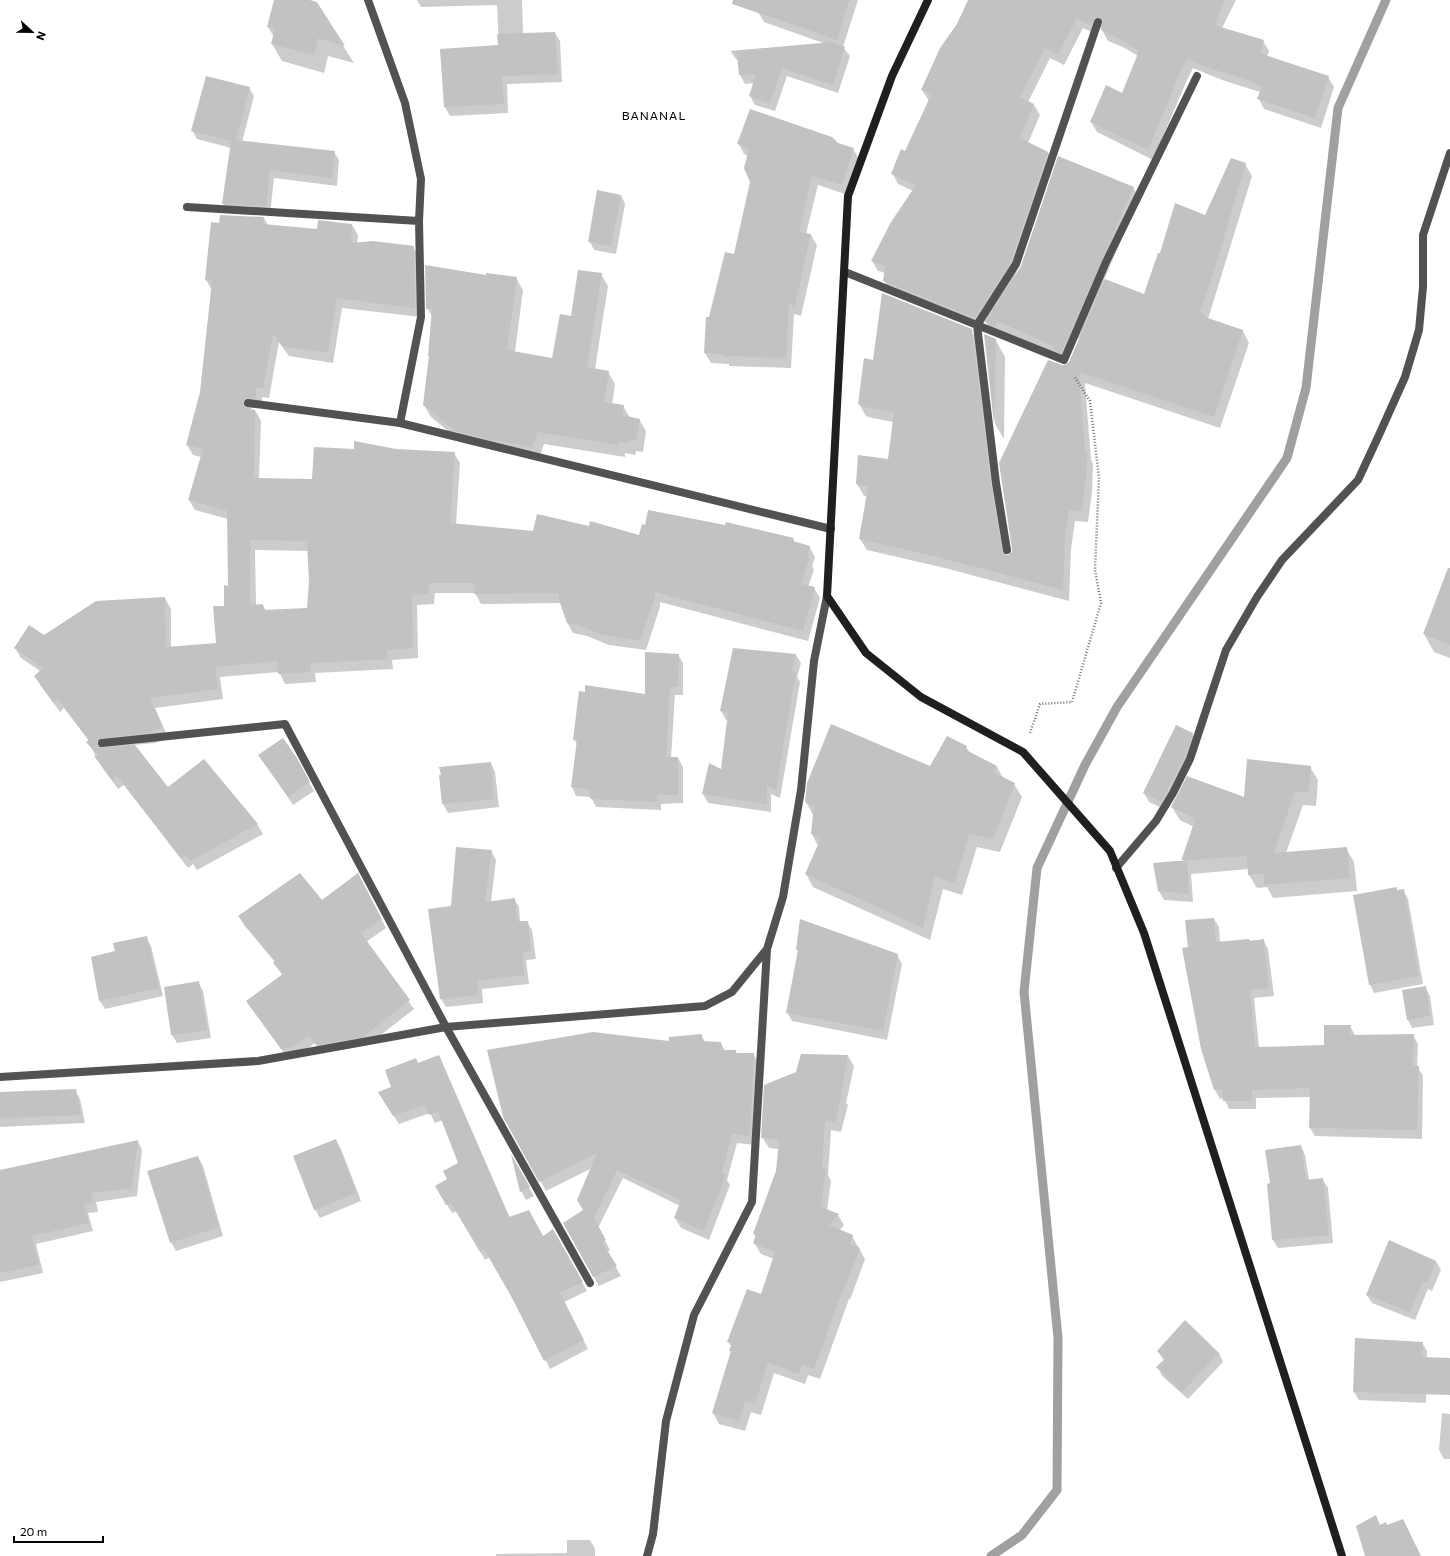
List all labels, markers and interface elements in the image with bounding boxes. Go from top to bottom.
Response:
north arrow [12,12,52,52]
text: N [34,30,49,42]
district label: BANANAL [622,108,686,122]
scale bar [14,1518,103,1544]
text: 20 m [20,1524,47,1538]

